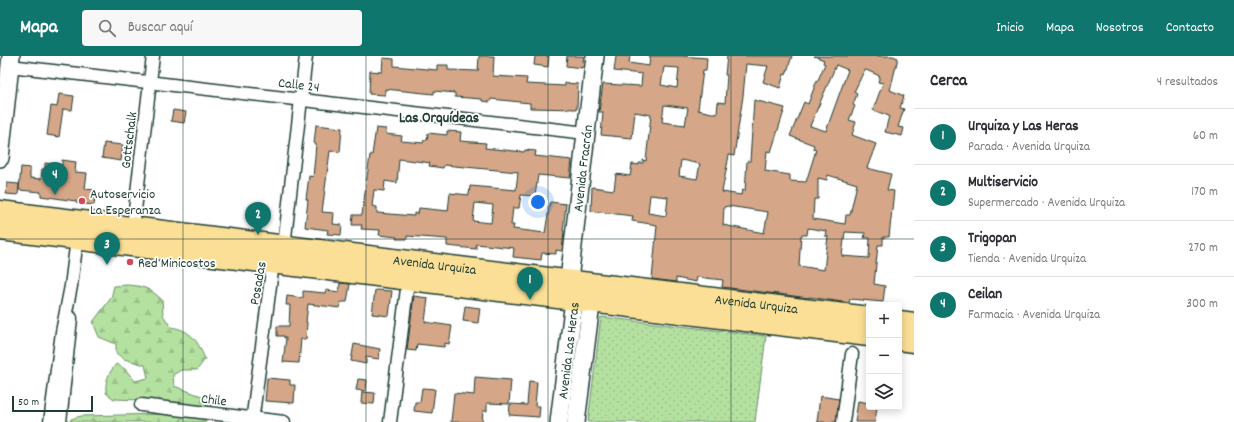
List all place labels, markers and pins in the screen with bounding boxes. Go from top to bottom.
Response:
pin: 4 [42,162,68,195]
place label: Autoservicio La Esperanza [90,185,161,221]
marker: Autoservicio La Esperanza [77,196,87,206]
pin: 2 [245,202,271,235]
pin: 3 [94,232,120,265]
place label: Red Minicostos [138,254,216,274]
marker: Red Minicostos [125,257,135,267]
pin: 1 [517,267,543,300]

